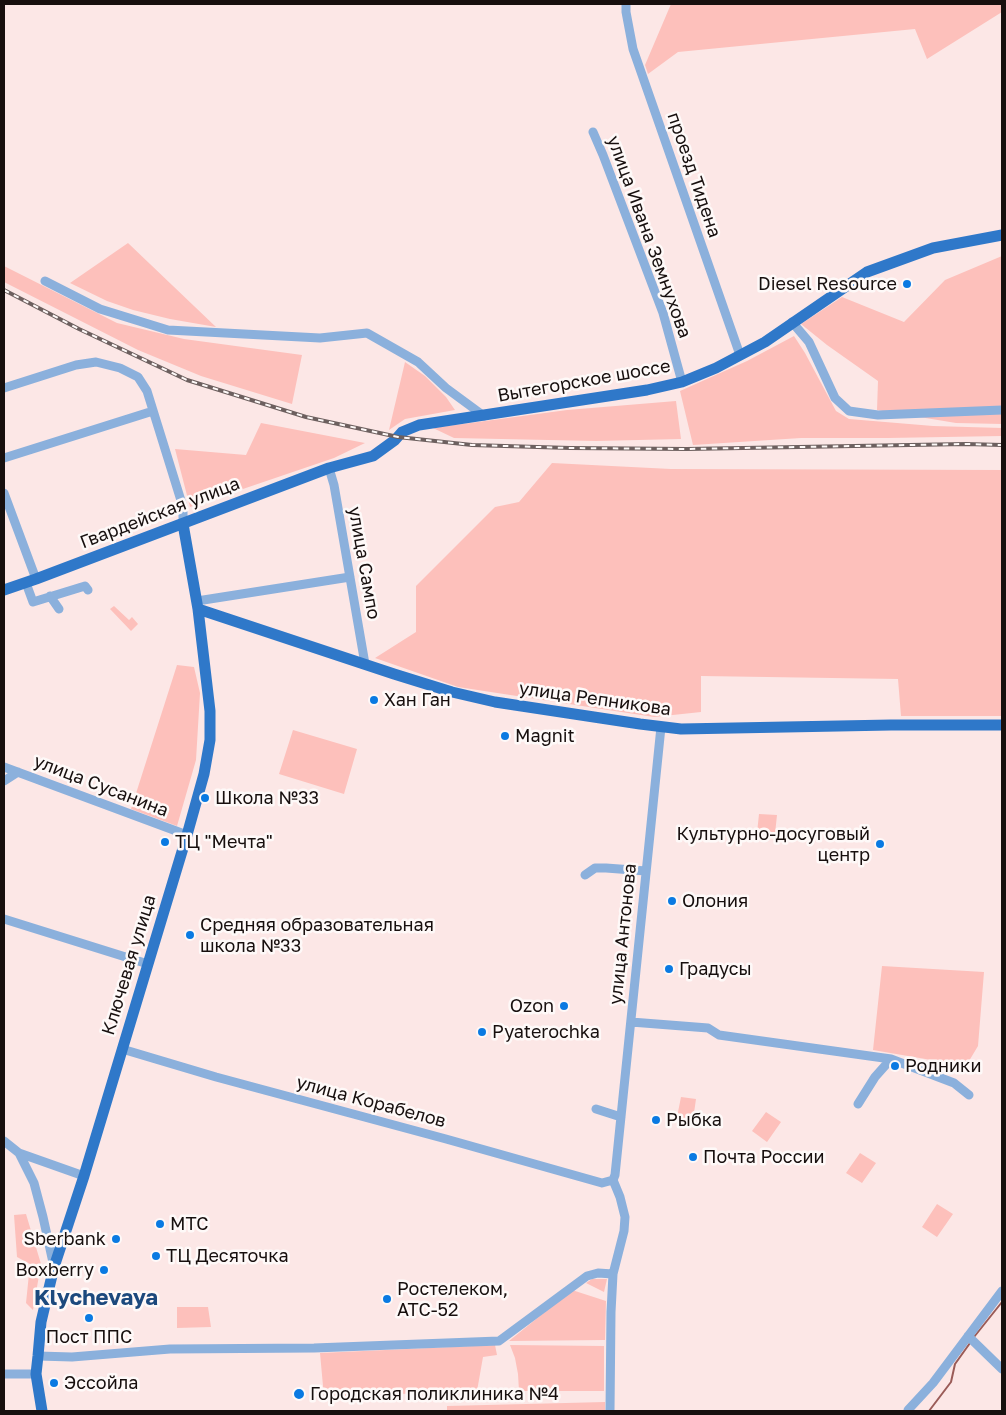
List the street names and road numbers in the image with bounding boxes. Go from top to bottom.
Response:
street label: проезд Тидена [662,110,726,240]
street label: улица Ивана Земнухова [602,133,696,341]
street label: Вытегорское шоссе [496,355,672,407]
street label: Гвардейская улица [77,473,243,553]
street label: улица Сампо [343,505,385,621]
street label: улица Репникова [518,678,672,720]
street label: улица Сусанина [31,750,171,822]
street label: улица Антонова [605,862,641,1006]
street label: Ключевая улица [97,892,161,1038]
street label: улица Корабелов [294,1072,448,1132]

